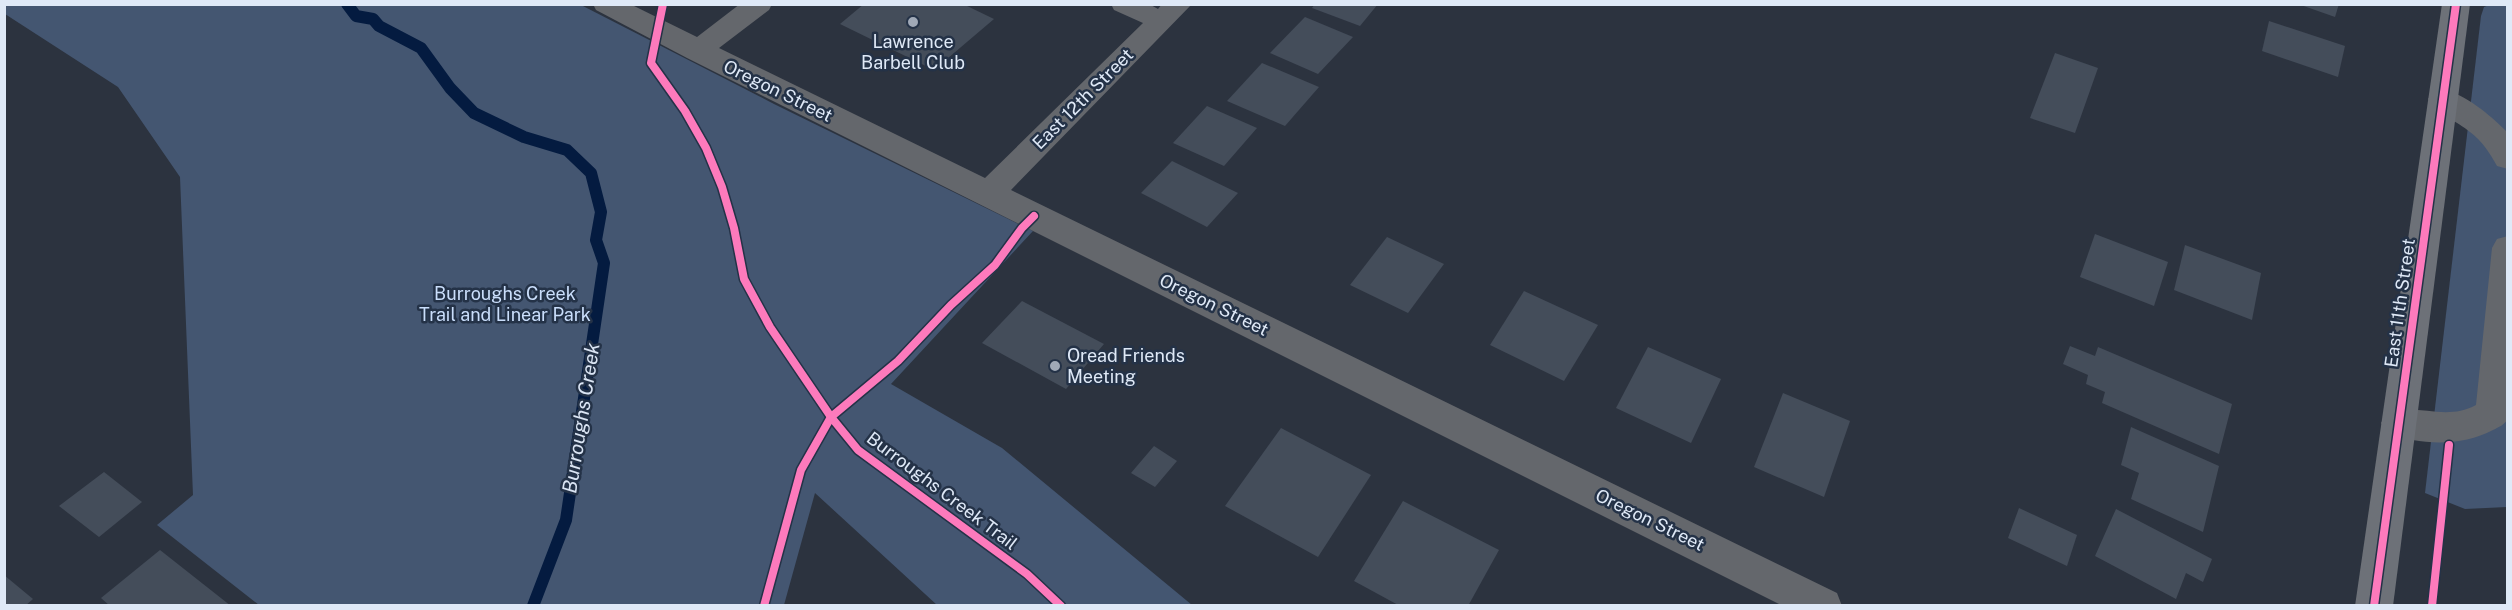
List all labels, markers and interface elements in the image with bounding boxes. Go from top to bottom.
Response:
marker: Lawrence Barbell Club [906,15,920,29]
place label: Lawrence Barbell Club [861,31,965,73]
street label: East 12th Street [1028,44,1137,153]
street label: Oregon Street [720,55,836,126]
street label: East 11th Street [2380,237,2419,369]
street label: Oregon Street [1156,269,1272,340]
park label: Burroughs Creek Trail and Linear Park [419,283,591,325]
water label: Burroughs Creek [557,341,605,495]
place label: Oread Friends Meeting [1067,345,1185,387]
marker: Oread Friends Meeting [1048,359,1062,373]
street label: Burroughs Creek Trail [863,427,1022,554]
street label: Oregon Street [1592,484,1708,555]

